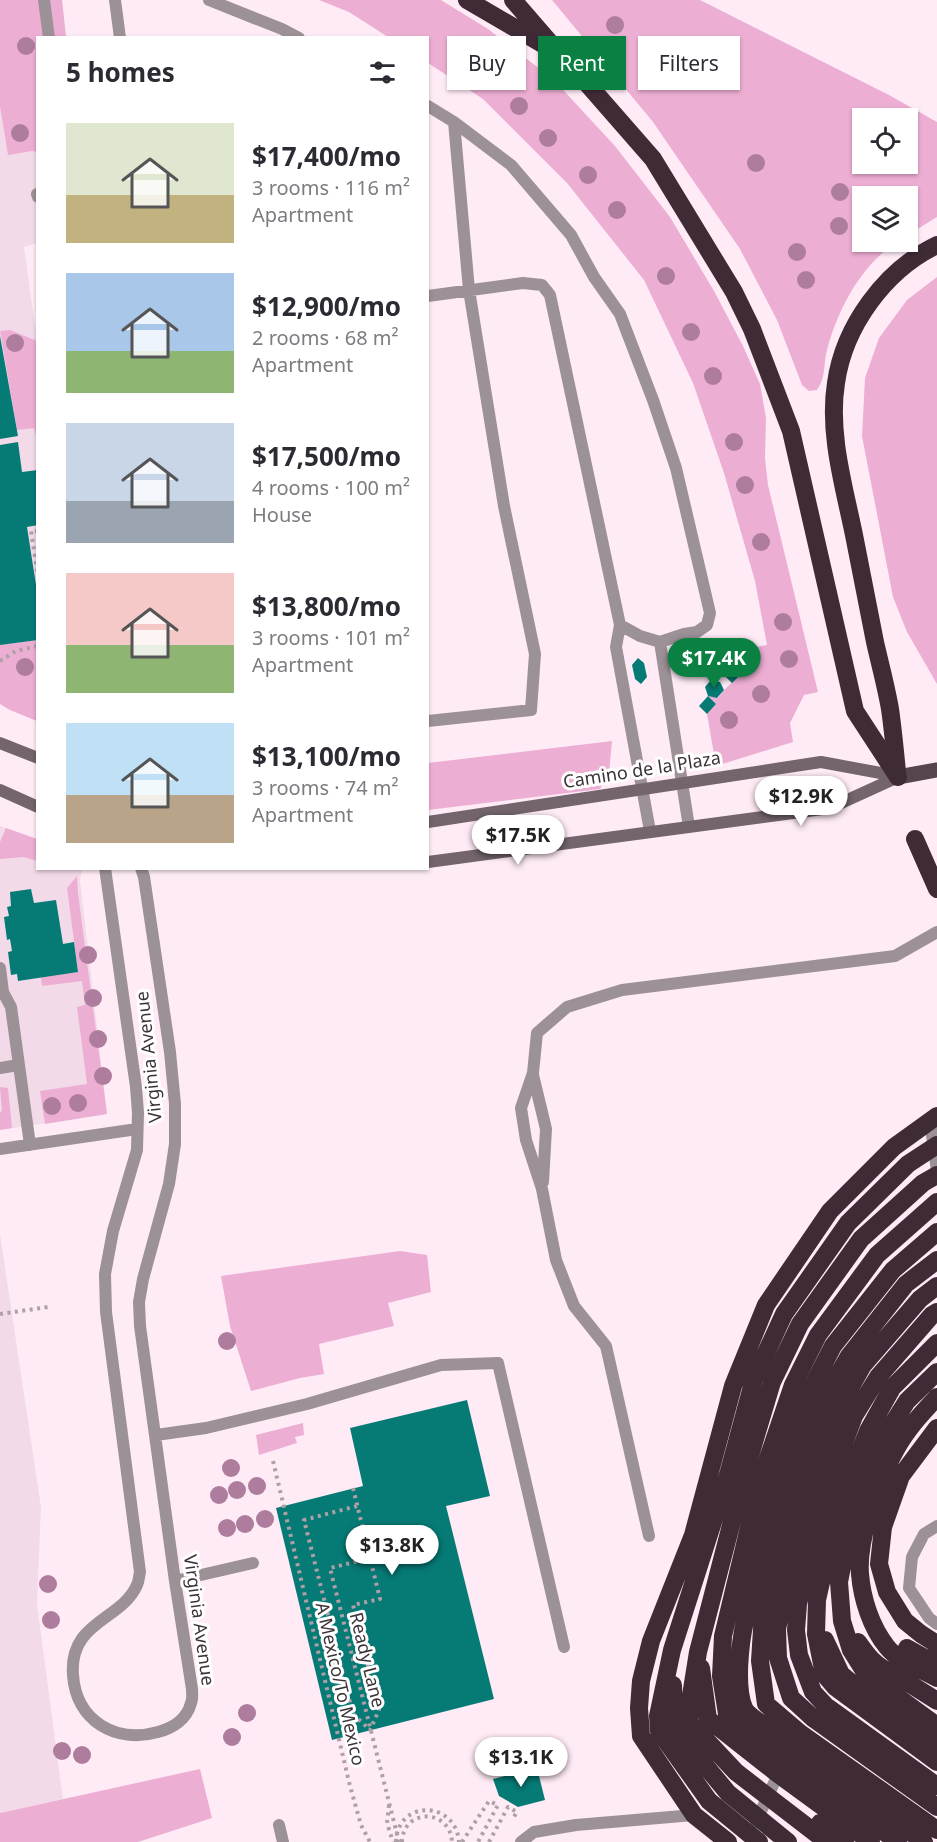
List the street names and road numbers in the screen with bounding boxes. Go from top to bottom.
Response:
street label: Camino de la Plaza [561,745,722,793]
street label: Virginia Avenue [129,990,167,1124]
street label: Virginia Avenue [179,1553,221,1687]
street label: A Mexico/To Mexico [311,1600,371,1768]
street label: Ready Lane [345,1610,391,1710]

